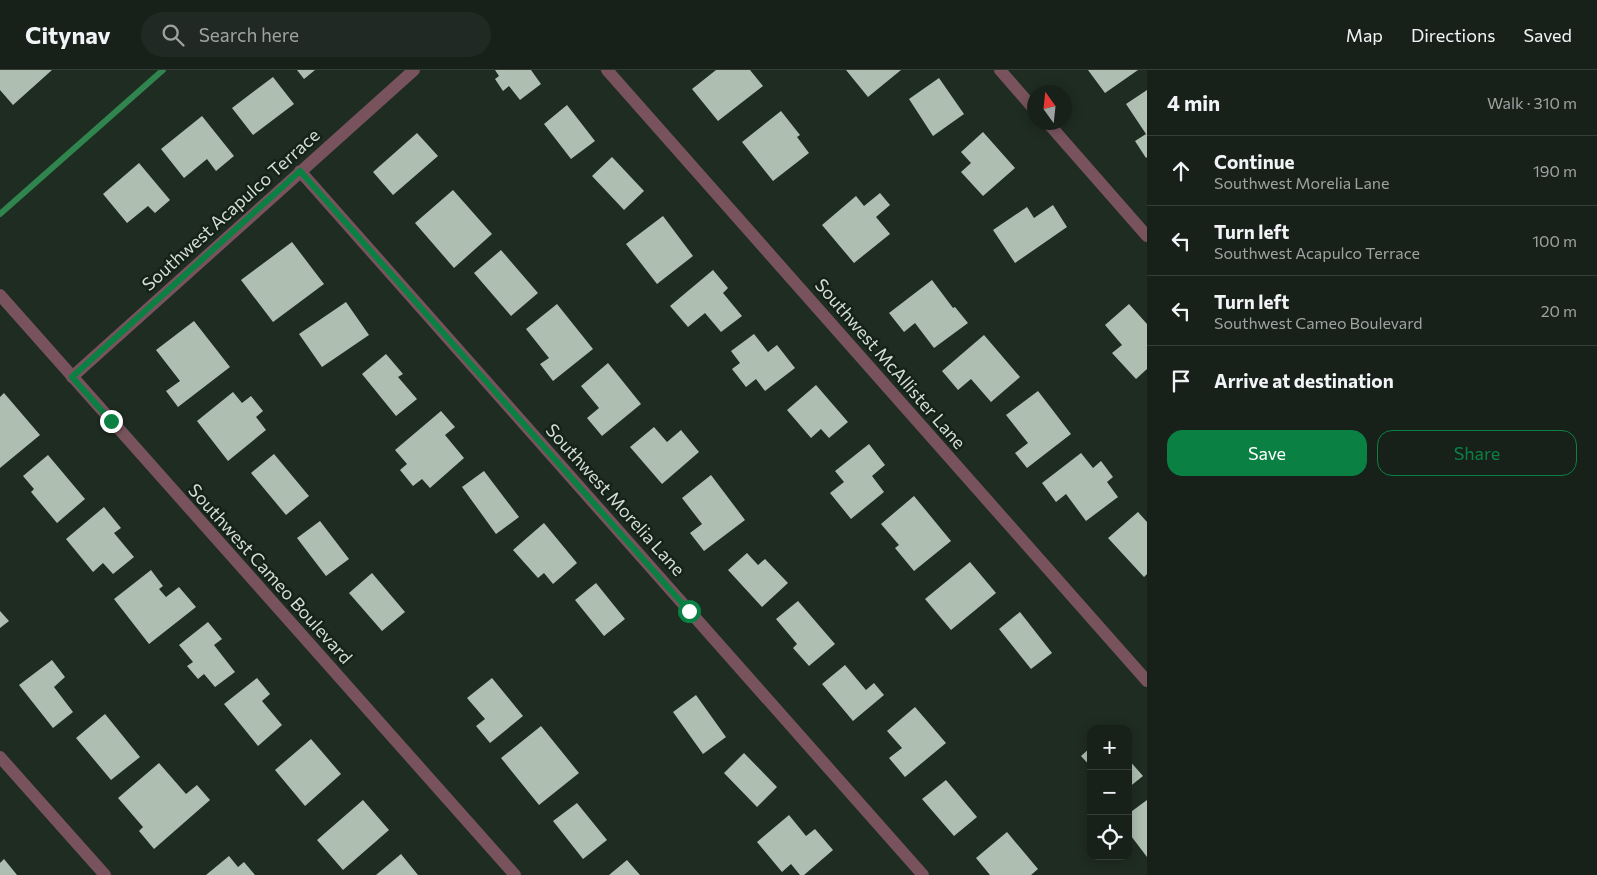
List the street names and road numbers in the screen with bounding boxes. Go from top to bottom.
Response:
street label: Southwest Acapulco Terrace [137,124,324,295]
street label: Southwest McAllister Lane [811,274,971,453]
street label: Southwest Morelia Lane [542,419,690,580]
street label: Southwest Cameo Boulevard [184,479,357,668]

